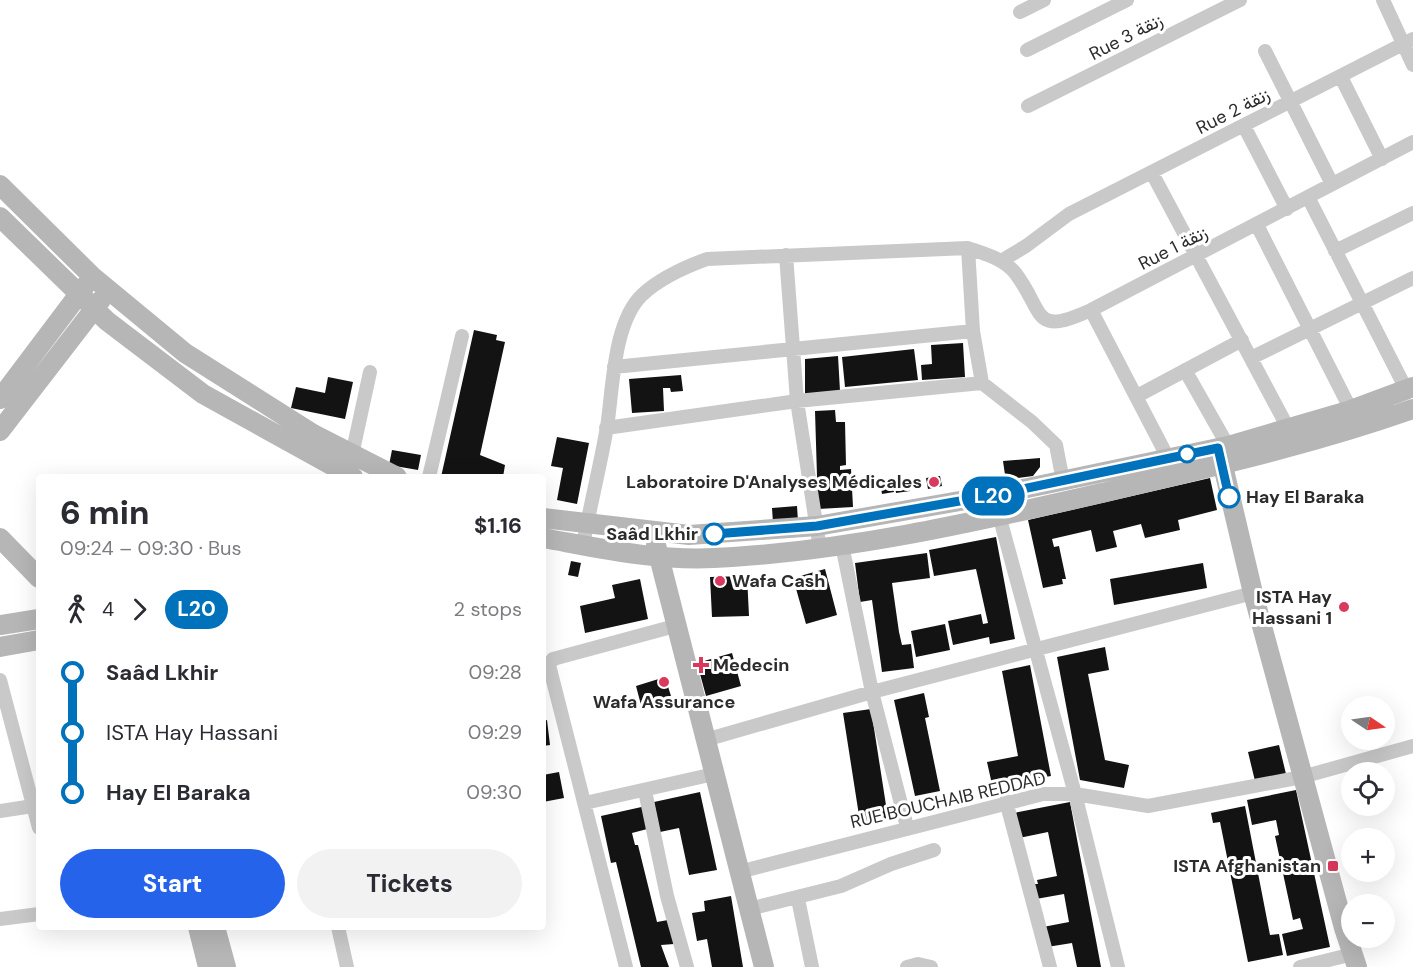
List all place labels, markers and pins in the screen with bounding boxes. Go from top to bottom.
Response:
unlabelled marker [1178,445,1196,463]
place label: Laboratoire D'Analyses Médicales [626,470,922,494]
marker: Laboratoire D'Analyses Médicales [927,475,941,489]
place label: Hay El Baraka [1246,485,1364,509]
marker: Hay El Baraka [1218,486,1240,508]
place label: Saâd Lkhir [606,522,698,546]
marker: Saâd Lkhir [703,523,725,545]
place label: Wafa Cash [732,569,825,593]
marker: Wafa Cash [713,574,727,588]
place label: ISTA Hay Hassani 1 [1252,585,1332,630]
marker: ISTA Hay Hassani 1 [1337,600,1351,614]
place label: Medecin [713,653,789,677]
marker: Medecin [694,658,708,672]
marker: Wafa Assurance [657,675,671,689]
place label: Wafa Assurance [593,690,736,714]
place label: ISTA Afghanistan [1173,854,1321,878]
marker: ISTA Afghanistan [1326,859,1340,873]

